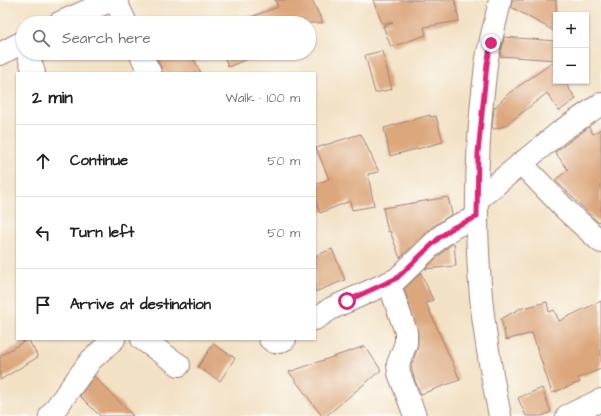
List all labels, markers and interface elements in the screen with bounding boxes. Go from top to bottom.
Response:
map controls [553,12,589,84]
button: + [553,12,589,48]
search box [16,16,316,60]
icon: search [30,27,52,49]
text: Search here [62,28,151,49]
route end [482,34,500,52]
button: − [553,48,589,84]
text: 2 min [32,86,73,110]
text: Walk · 100 m [226,89,300,107]
icon: ahead [32,150,54,172]
text: Continue [70,150,128,171]
text: 50 m [267,152,300,170]
icon: left [32,222,54,244]
text: Turn left [70,222,134,243]
text: 50 m [267,224,300,242]
route start [338,292,356,310]
icon: arrive [32,294,54,316]
text: Arrive at destination [70,294,211,315]

